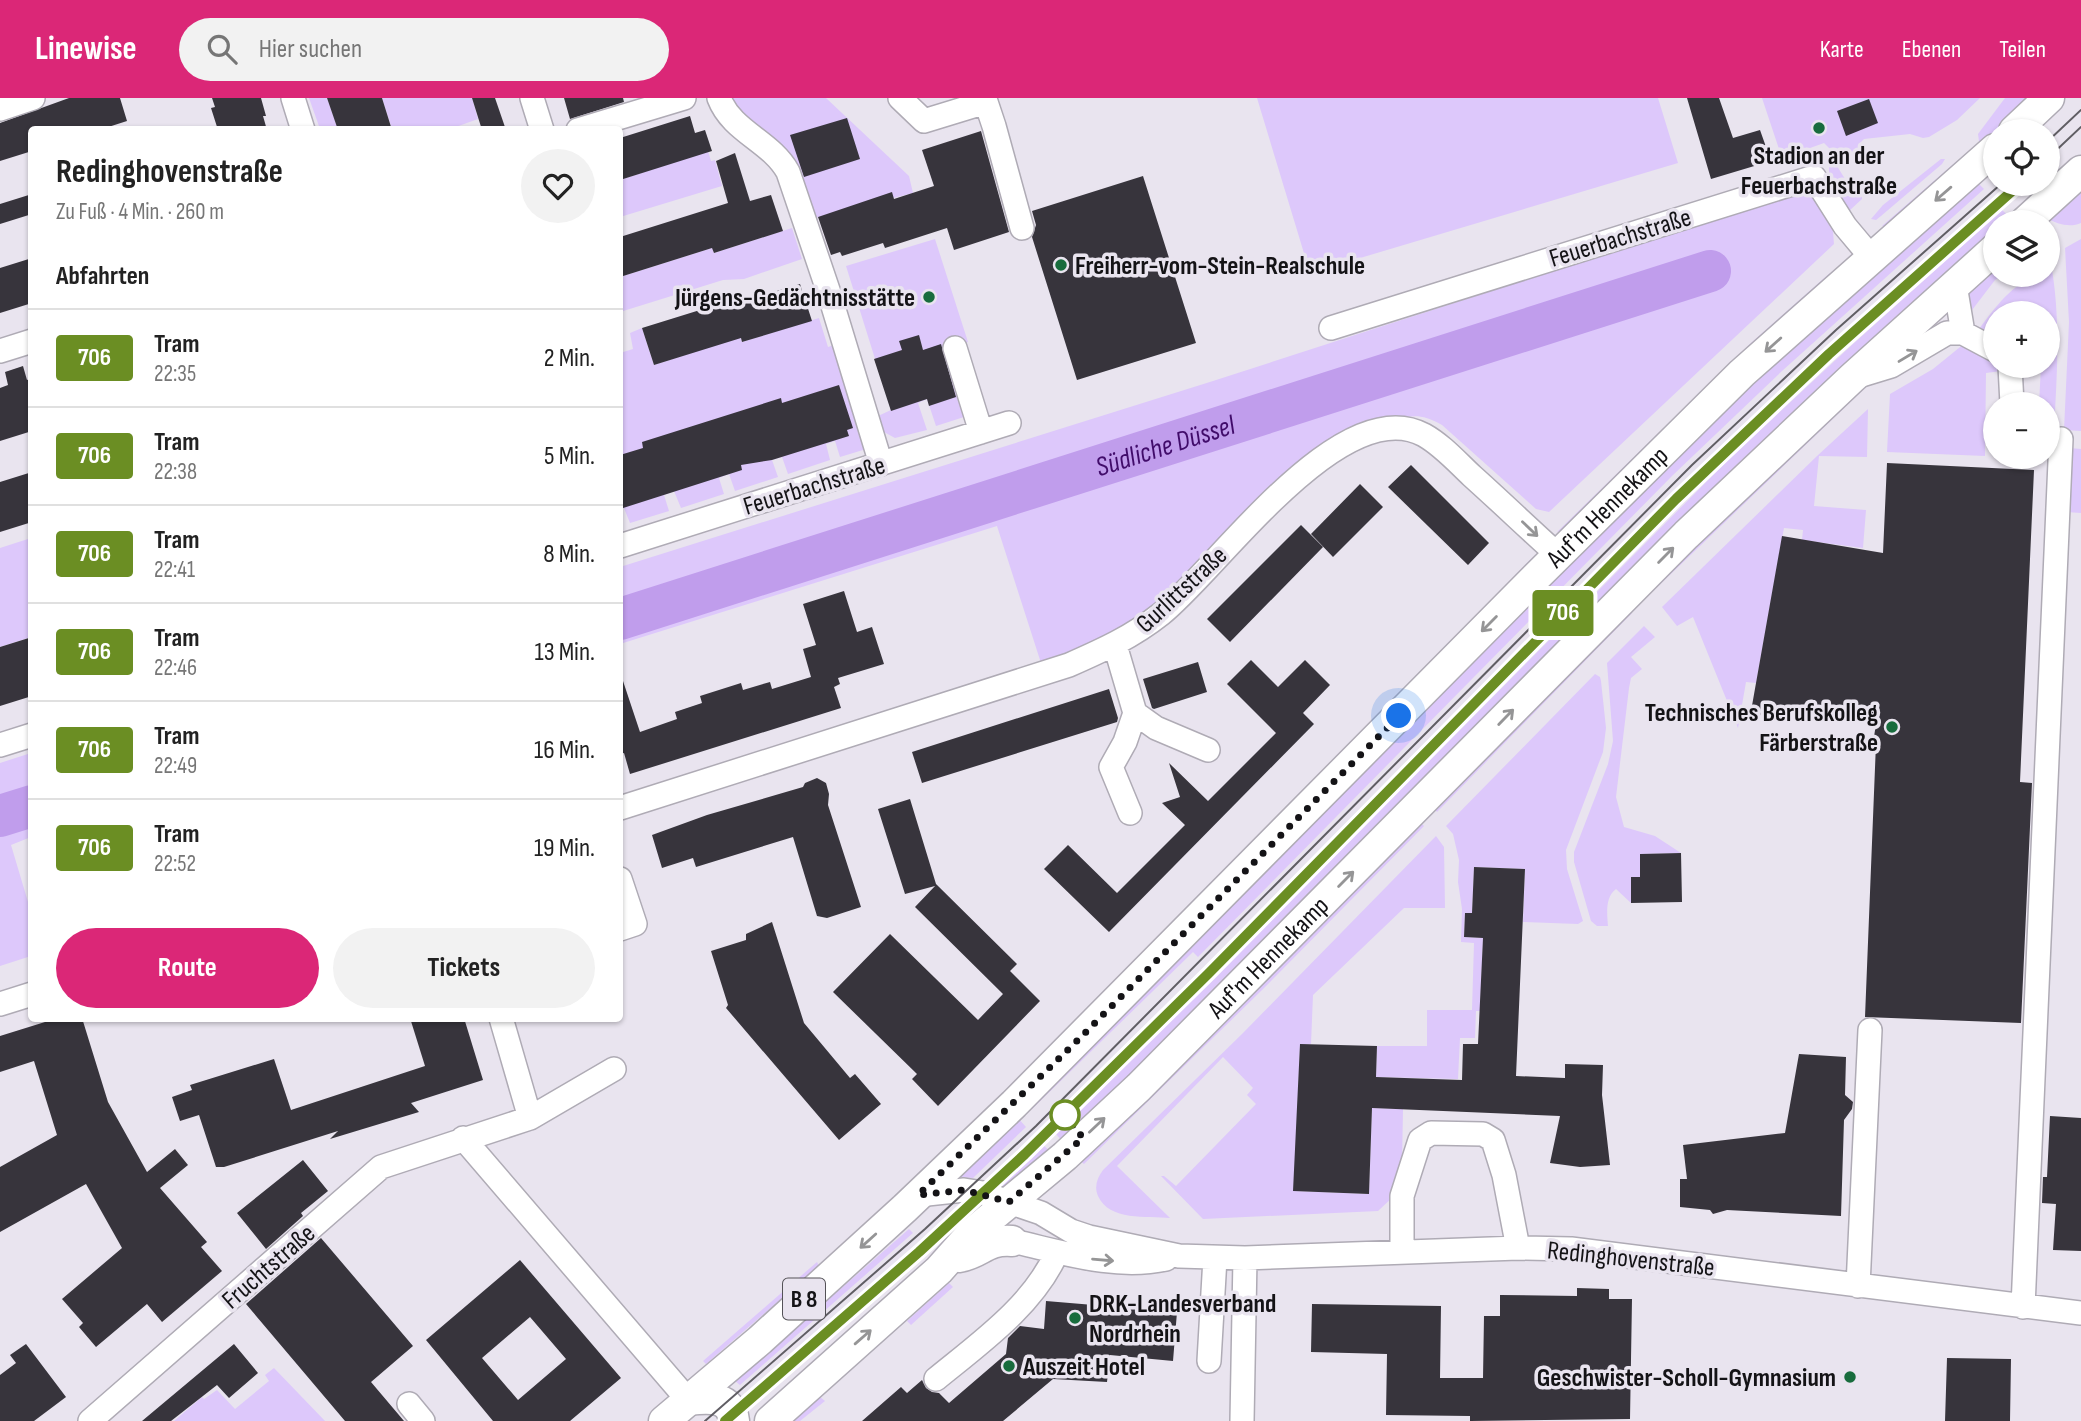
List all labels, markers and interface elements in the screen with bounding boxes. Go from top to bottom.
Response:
search box [179,18,669,81]
text: Linewise [35,29,137,69]
icon: search [203,30,241,68]
text: Hier suchen [259,34,362,65]
text: Karte [1820,35,1864,64]
text: Ebenen [1902,35,1961,64]
text: Teilen [1999,35,2046,64]
map controls [1983,119,2060,469]
button: locate [1983,119,2060,196]
marker: Stadion an der Feuerbachstraße [1811,120,1827,136]
place label: Stadion an der Feuerbachstraße [1741,141,1897,202]
button: heart [521,149,595,223]
text: Redinghovenstraße [56,152,283,192]
one-way arrow [1935,185,1953,201]
text: Zu Fuß · 4 Min. · 260 m [56,198,224,226]
street label: Feuerbachstraße [1546,202,1695,275]
button: layers [1983,210,2060,287]
place label: Freiherr-vom-Stein-Realschule [1075,251,1365,282]
marker: Freiherr-vom-Stein-Realschule [1053,257,1069,273]
text: Abfahrten [56,261,149,292]
place label: Jürgens-Gedächtnisstätte [674,283,915,314]
marker: Jürgens-Gedächtnisstätte [921,289,937,305]
button: + [1983,301,2060,378]
text: Tram [154,329,199,360]
one-way arrow [1765,336,1782,353]
text: 706 [78,343,111,372]
text: 2 Min. [544,343,595,374]
one-way arrow [1898,348,1918,362]
text: 22:35 [154,360,196,388]
button: − [1983,392,2060,469]
water label: Südliche Düssel [1092,409,1240,484]
text: Tram [154,427,199,458]
text: 706 [78,441,111,470]
text: 5 Min. [544,441,595,472]
street label: Auf'm Hennekamp [1540,441,1675,575]
street label: Feuerbachstraße [740,450,889,523]
text: 22:38 [154,458,197,486]
one-way arrow [1521,521,1539,537]
text: Tram [154,525,199,556]
text: 706 [78,539,111,568]
text: 8 Min. [543,539,595,570]
street label: Gurlittstraße [1130,540,1234,640]
one-way arrow [1657,547,1674,564]
text: 22:41 [154,556,195,584]
line badge: 706 [1523,590,1603,636]
text: 706 [1546,598,1580,627]
one-way arrow [1480,615,1497,632]
text: Tram [154,623,199,654]
text: 706 [78,637,111,666]
text: 13 Min. [535,637,595,668]
text: 22:46 [154,654,197,682]
your location [1381,698,1416,733]
place label: Technisches Berufskolleg Färberstraße [1645,698,1878,759]
one-way arrow [1497,709,1514,726]
marker: Technisches Berufskolleg Färberstraße [1884,719,1900,735]
text: Tram [154,721,199,752]
text: 706 [78,735,111,764]
text: 16 Min. [534,735,595,766]
text: 22:49 [154,752,197,780]
text: Tram [154,819,199,850]
text: 706 [78,833,111,862]
text: 19 Min. [534,833,595,864]
text: 22:52 [154,850,196,878]
one-way arrow [1337,871,1354,888]
street label: Auf'm Hennekamp [1201,891,1336,1026]
button: Route [56,928,319,1008]
button: Tickets [333,928,595,1008]
unlabelled marker [1050,1100,1080,1130]
one-way arrow [1088,1117,1105,1134]
street label: Fruchtstraße [216,1218,322,1316]
one-way arrow [860,1233,877,1250]
street label: Redinghovenstraße [1546,1235,1716,1284]
one-way arrow [1091,1254,1113,1267]
road number: B 8 [783,1279,825,1320]
place label: DRK-Landesverband Nordrhein [1089,1289,1276,1350]
marker: DRK-Landesverband Nordrhein [1067,1310,1083,1326]
one-way arrow [854,1329,872,1345]
place label: Auszeit Hotel [1022,1352,1145,1383]
marker: Auszeit Hotel [1001,1358,1017,1374]
place label: Geschwister-Scholl-Gymnasium [1537,1363,1836,1394]
marker: Geschwister-Scholl-Gymnasium [1842,1369,1858,1385]

